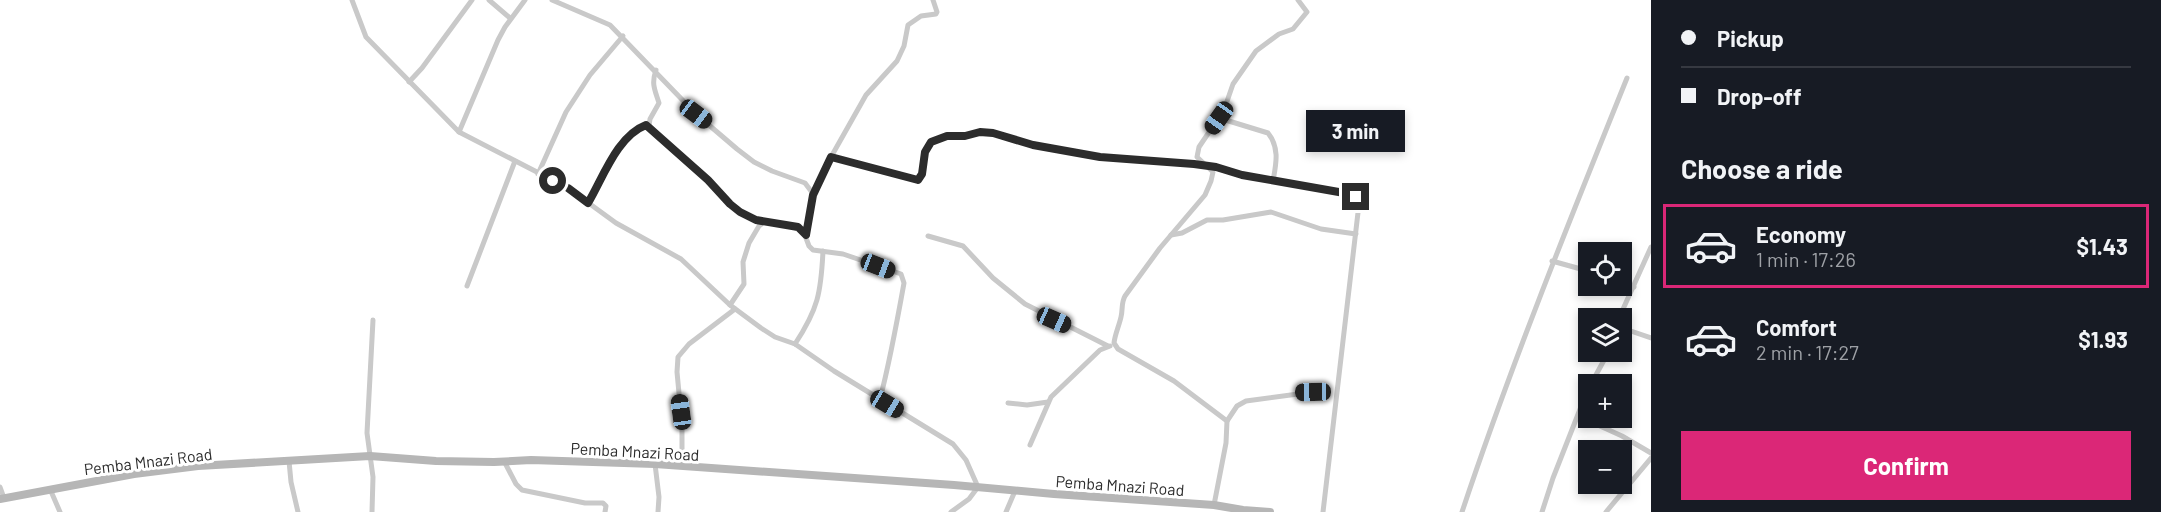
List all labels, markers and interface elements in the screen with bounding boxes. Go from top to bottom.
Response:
text: Pickup [1717,25,1784,51]
text: Drop-off [1717,83,1801,109]
car [676,96,716,132]
car [1201,98,1237,138]
callout: 3 min [1306,110,1406,152]
text: 3 min [1332,119,1379,143]
text: Choose a ride [1681,152,1843,184]
route start [539,167,566,194]
route end [1342,183,1369,210]
icon: car [1684,219,1738,273]
text: Economy [1756,221,1846,247]
text: $1.43 [2076,233,2128,259]
map controls [1578,242,1632,494]
button: locate [1578,242,1632,296]
text: 1 min · 17:26 [1756,247,1856,271]
car [858,251,898,281]
car [1034,304,1074,336]
button: layers [1578,308,1632,362]
icon: car [1684,312,1738,366]
text: Comfort [1756,314,1837,340]
text: $1.93 [2078,326,2128,352]
text: 2 min · 17:27 [1756,340,1859,364]
button: + [1578,374,1632,428]
car [1295,383,1331,401]
car [867,387,907,421]
car [670,393,692,431]
button: Confirm [1681,431,2131,500]
street label: Pemba Mnazi Road [570,438,700,464]
button: − [1578,440,1632,494]
street label: Pemba Mnazi Road [83,444,213,478]
street label: Pemba Mnazi Road [1055,471,1185,499]

